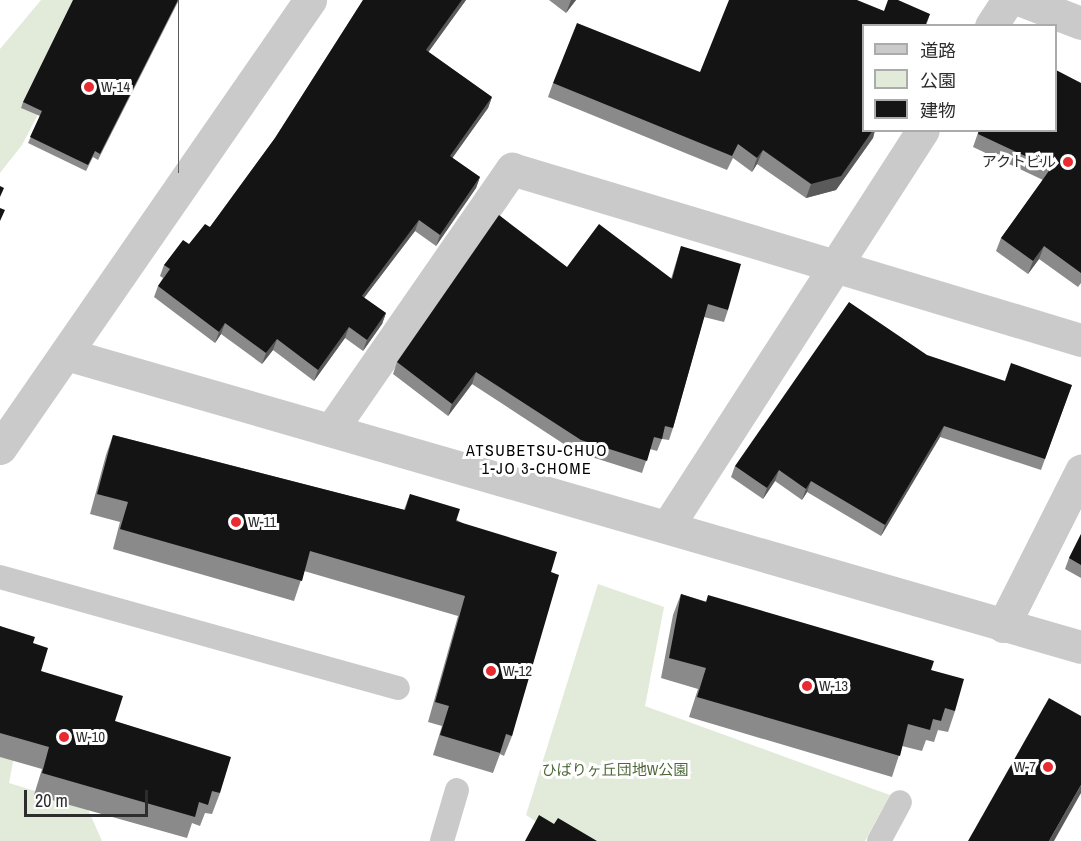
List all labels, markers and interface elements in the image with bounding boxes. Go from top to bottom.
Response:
legend [862,24,1057,132]
text: 道路 [920,38,956,63]
text: 公園 [920,68,956,93]
place label: W-14 [101,78,130,96]
marker: W-14 [82,80,96,94]
text: 建物 [920,98,956,123]
place label: アクトビル [981,153,1056,171]
marker: アクトビル [1061,155,1075,169]
district label: ATSUBETSU-CHUO 1-JO 3-CHOME [466,440,608,478]
place label: W-11 [248,513,276,531]
marker: W-11 [229,515,243,529]
place label: W-12 [503,662,532,680]
marker: W-12 [484,664,498,678]
place label: W-13 [819,677,848,695]
marker: W-13 [800,679,814,693]
place label: W-10 [76,728,105,746]
marker: W-10 [57,730,71,744]
place label: W-7 [1014,758,1036,776]
marker: W-7 [1041,760,1055,774]
park label: ひばりヶ丘団地W公園 [542,761,688,779]
scale bar [27,778,152,816]
text: 20 m [35,788,68,813]

